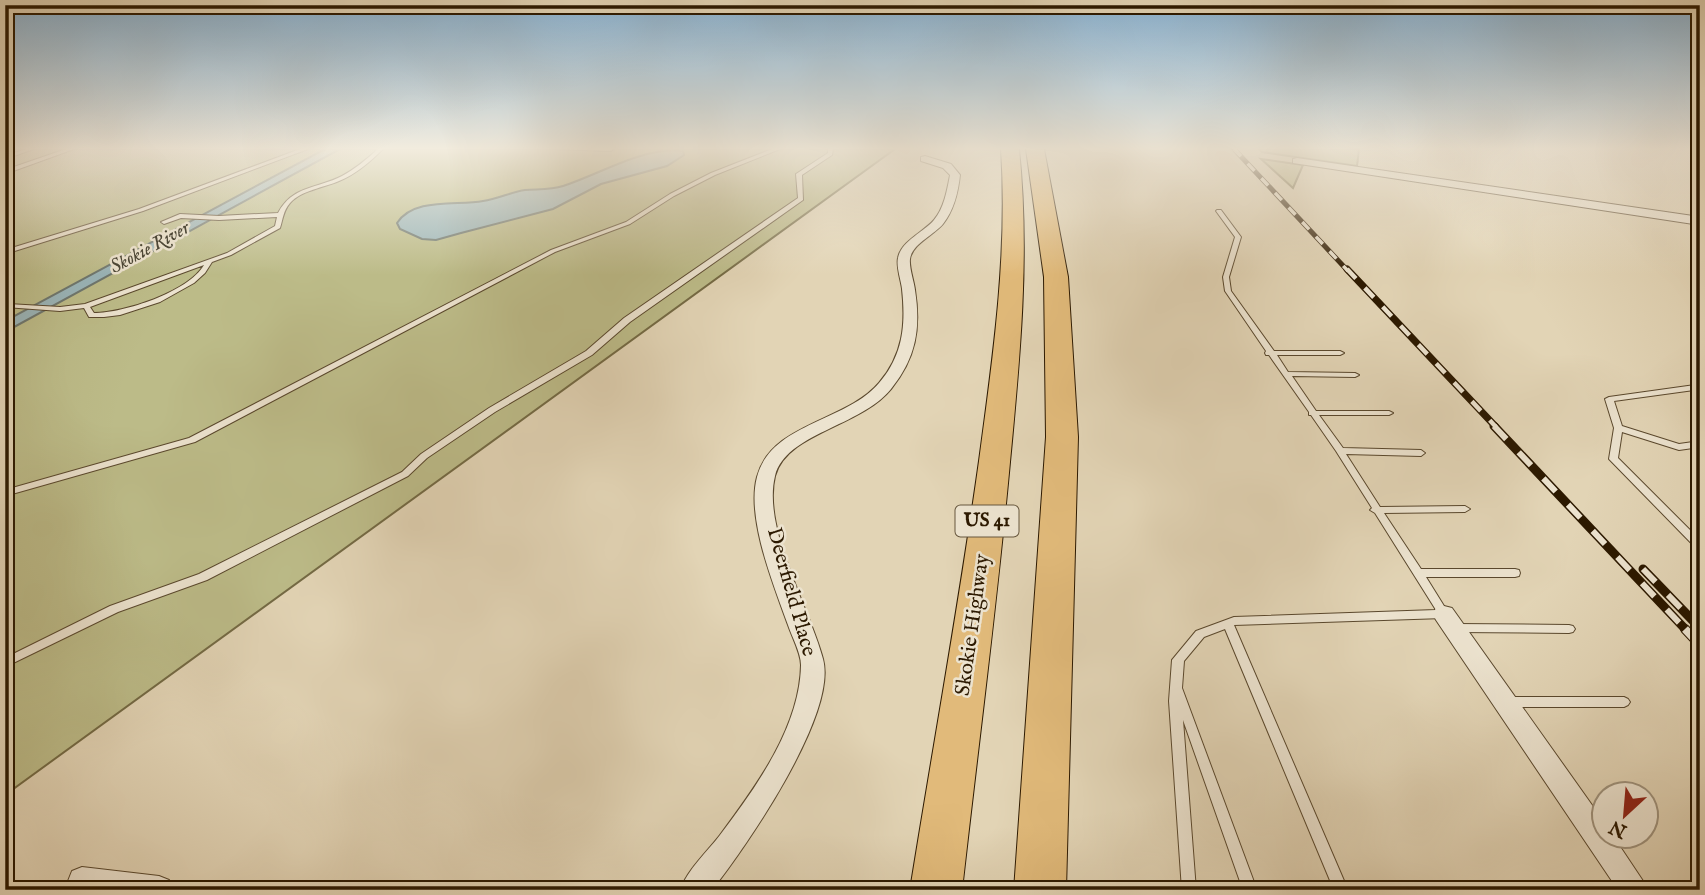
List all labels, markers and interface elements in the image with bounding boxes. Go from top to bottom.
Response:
water label: Skokie River [106,216,195,280]
road number: US 41 [956,506,1018,536]
street label: Deerfield Place [760,524,822,660]
street label: Skokie Highway [950,552,996,698]
north arrow [1590,780,1660,850]
text: N [1605,814,1632,843]

